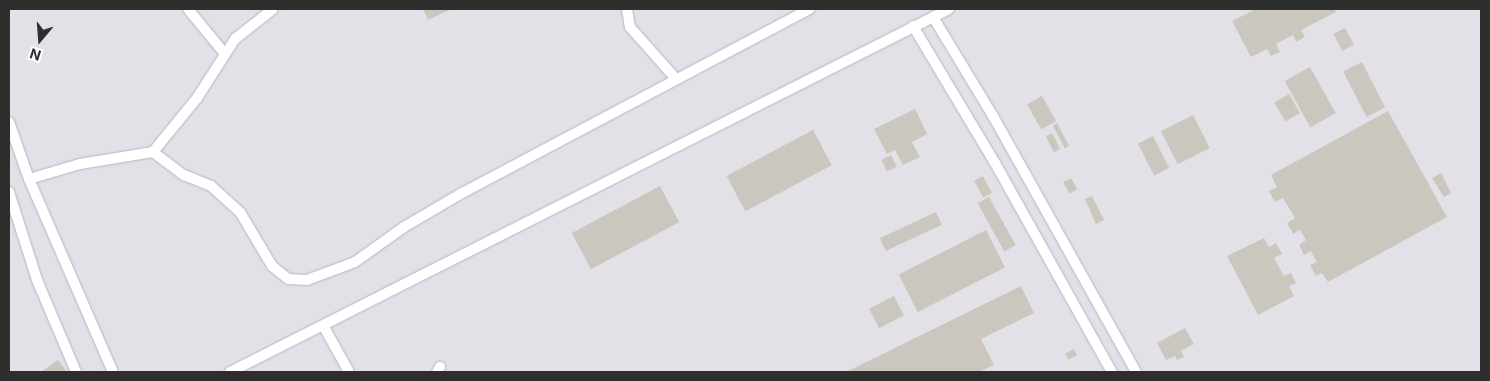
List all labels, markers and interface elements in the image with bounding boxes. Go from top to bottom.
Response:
north arrow [15,15,65,65]
text: N [28,45,43,64]

